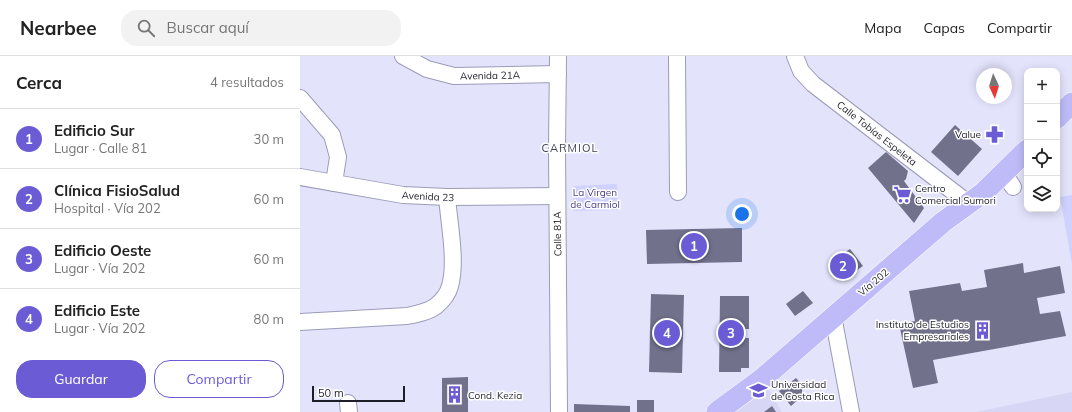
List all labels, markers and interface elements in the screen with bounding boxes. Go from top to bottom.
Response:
search box [121,10,401,46]
text: Nearbee [20,16,97,40]
icon: search [135,17,157,39]
text: Buscar aquí [167,18,249,37]
text: Mapa [864,19,902,37]
text: Capas [924,19,965,37]
text: Compartir [987,19,1052,37]
street label: Avenida 21A [460,68,521,83]
north arrow [976,68,1012,104]
map controls [1024,68,1060,212]
button: + [1024,68,1060,104]
text: Cerca [16,72,62,93]
text: 4 resultados [210,74,284,90]
street label: Calle Tobías Espeleta [834,98,919,169]
button: − [1024,104,1060,140]
text: Edificio Sur [54,121,134,140]
pharmacy icon: Value [984,124,1004,144]
place label: Value [955,128,981,141]
text: 1 [25,131,33,147]
text: 30 m [254,131,284,147]
text: Lugar · Calle 81 [54,140,147,156]
button: locate [1024,140,1060,176]
district label: CARMIOL [542,141,598,155]
button: layers [1024,176,1060,212]
text: Clínica FisioSalud [54,181,180,200]
place label: Centro Comercial Sumori [915,182,996,207]
supermarket icon: Centro Comercial Sumori [892,184,912,204]
park label: La Virgen de Carmiol [570,186,620,211]
street label: Avenida 23 [401,189,455,204]
text: 2 [25,191,33,207]
text: 60 m [254,191,284,207]
text: Hospital · Vía 202 [54,200,161,216]
your location [732,204,752,224]
street label: Calle 81A [551,211,564,257]
pin: 1 [681,231,707,261]
text: Edificio Oeste [54,241,151,260]
text: 3 [25,251,33,267]
text: 60 m [254,251,284,267]
pin: 2 [830,251,856,281]
text: Lugar · Vía 202 [54,260,145,276]
street label: Vía 202 [855,266,891,299]
text: Edificio Este [54,301,140,320]
text: 4 [25,311,33,327]
text: 80 m [254,311,284,327]
pin: 4 [654,318,680,348]
pin: 3 [718,318,744,348]
place label: Instituto de Estudios Empresariales [876,318,969,343]
text: Lugar · Vía 202 [54,320,145,336]
building icon: Instituto de Estudios Empresariales [972,320,992,340]
button: Guardar [16,360,146,398]
button: Compartir [154,360,284,398]
place label: Universidad de Costa Rica [771,378,834,403]
school or university icon: Universidad de Costa Rica [748,380,768,400]
scale bar [312,384,405,403]
building icon: Cond. Kezia [445,385,465,405]
text: 50 m [318,386,344,400]
place label: Cond. Kezia [468,389,522,402]

